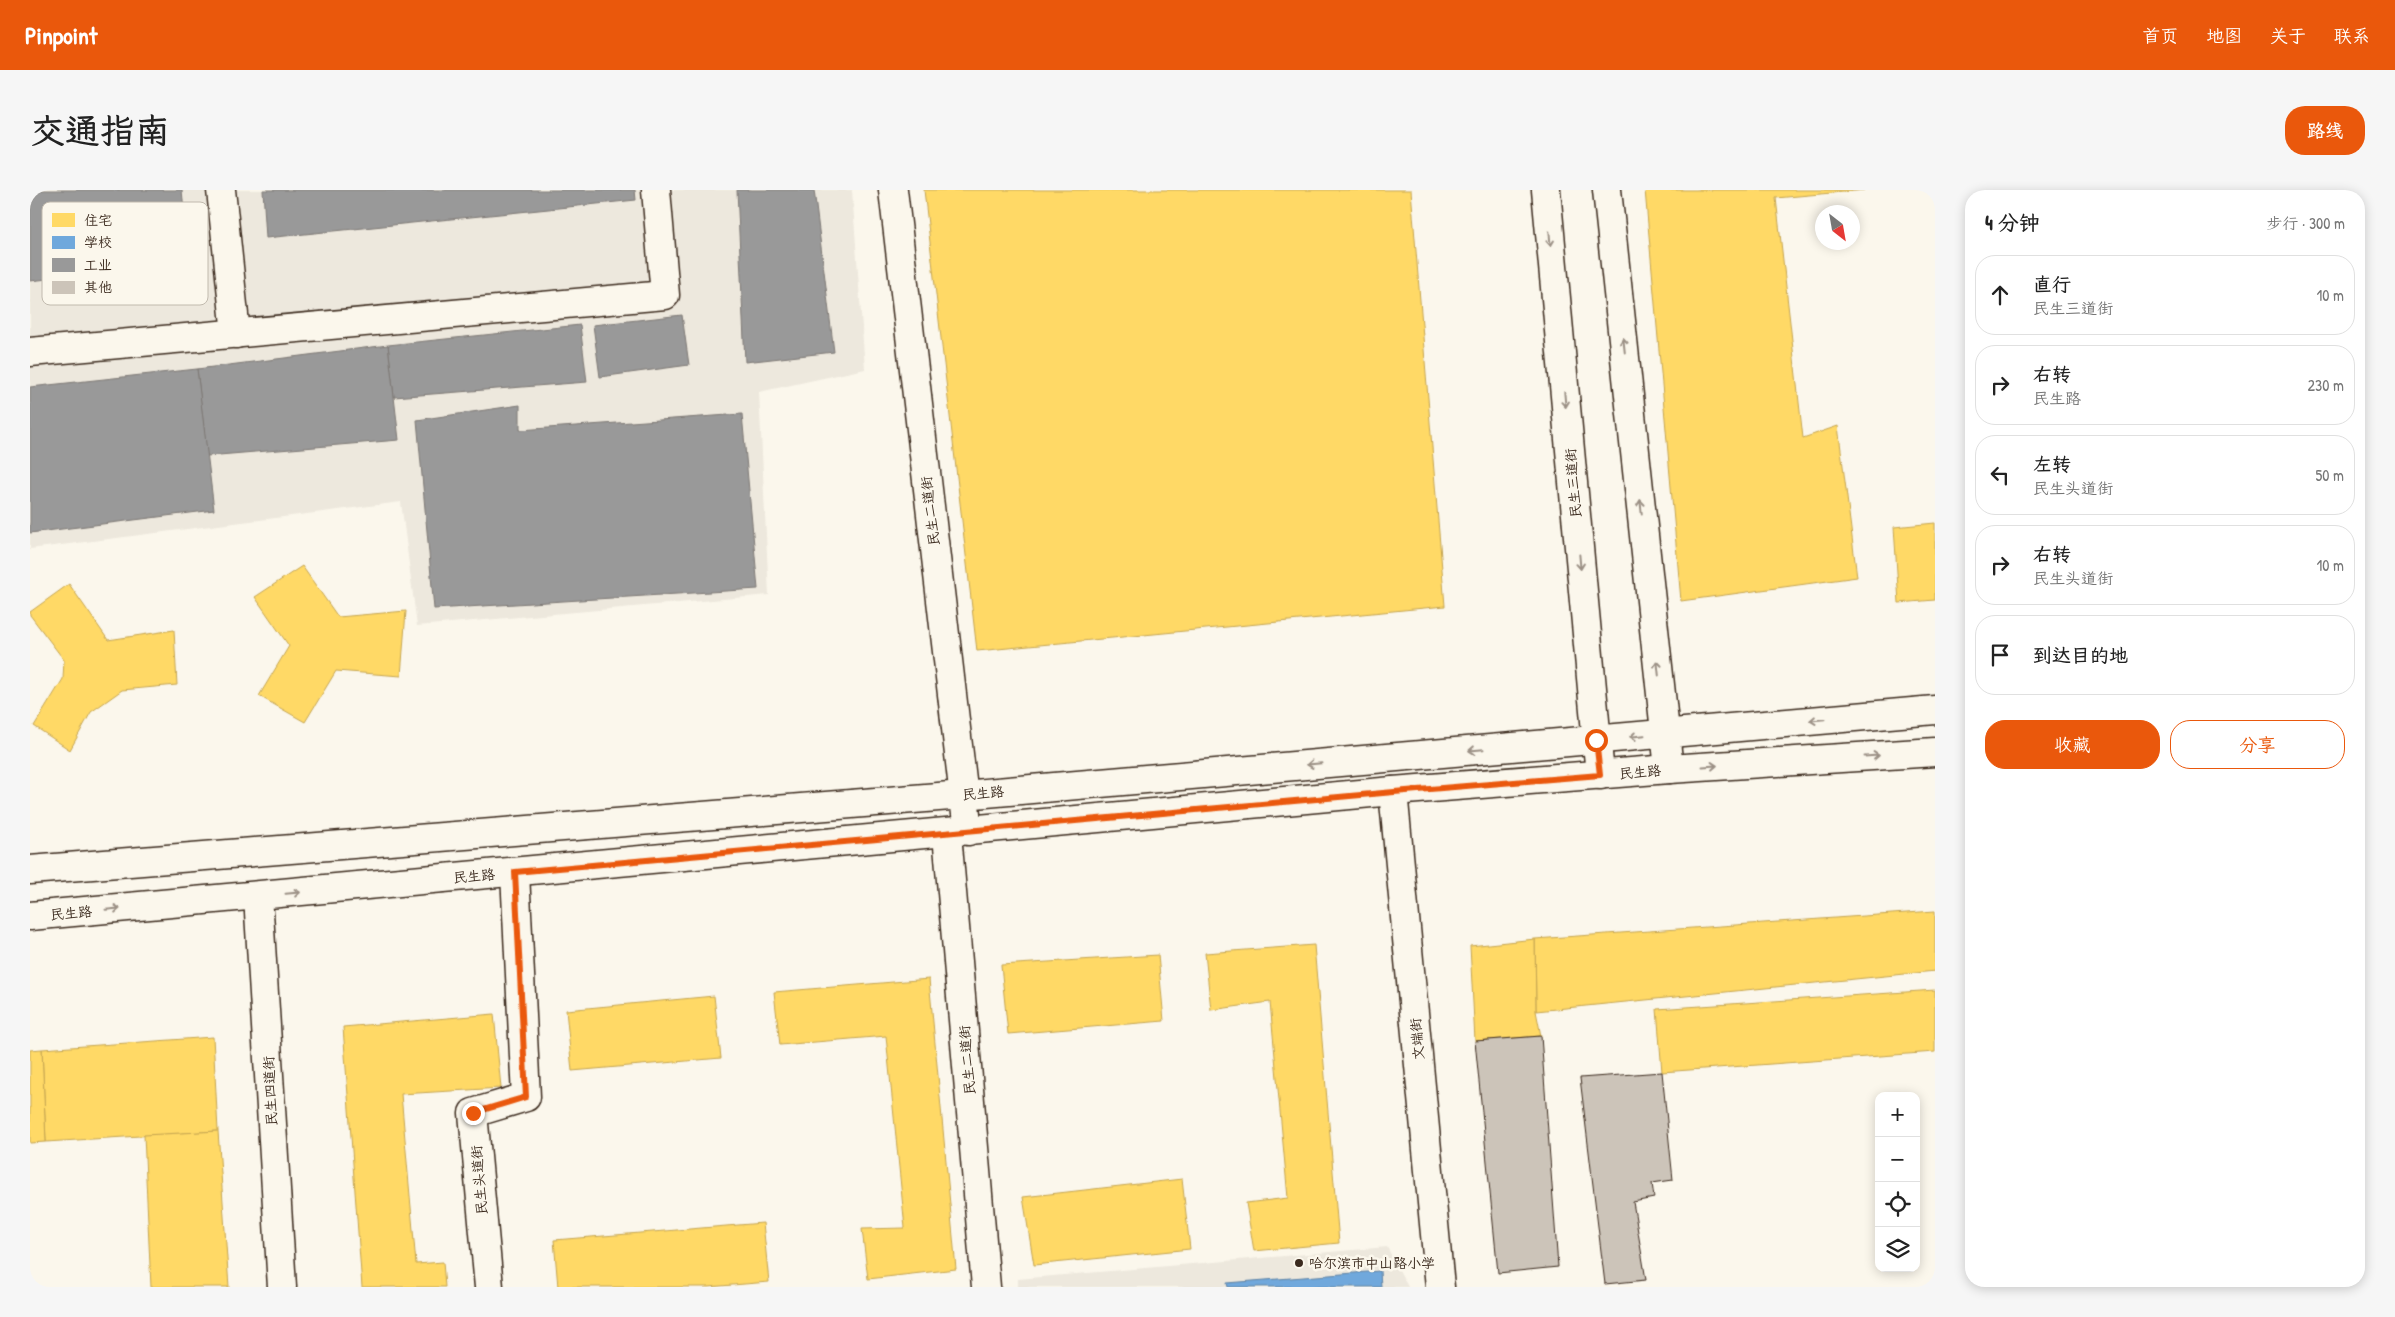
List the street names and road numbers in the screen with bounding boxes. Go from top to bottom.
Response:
street label: 民生三道街 [1560,447,1585,519]
street label: 民生二道街 [916,475,943,547]
street label: 民生路 [1618,760,1662,783]
street label: 民生路 [961,781,1005,804]
street label: 民生路 [452,864,496,887]
street label: 民生路 [49,901,93,924]
street label: 文端街 [1405,1017,1428,1061]
street label: 民生二道街 [954,1024,979,1096]
street label: 民生四道街 [258,1056,281,1126]
street label: 民生头道街 [466,1144,491,1216]

